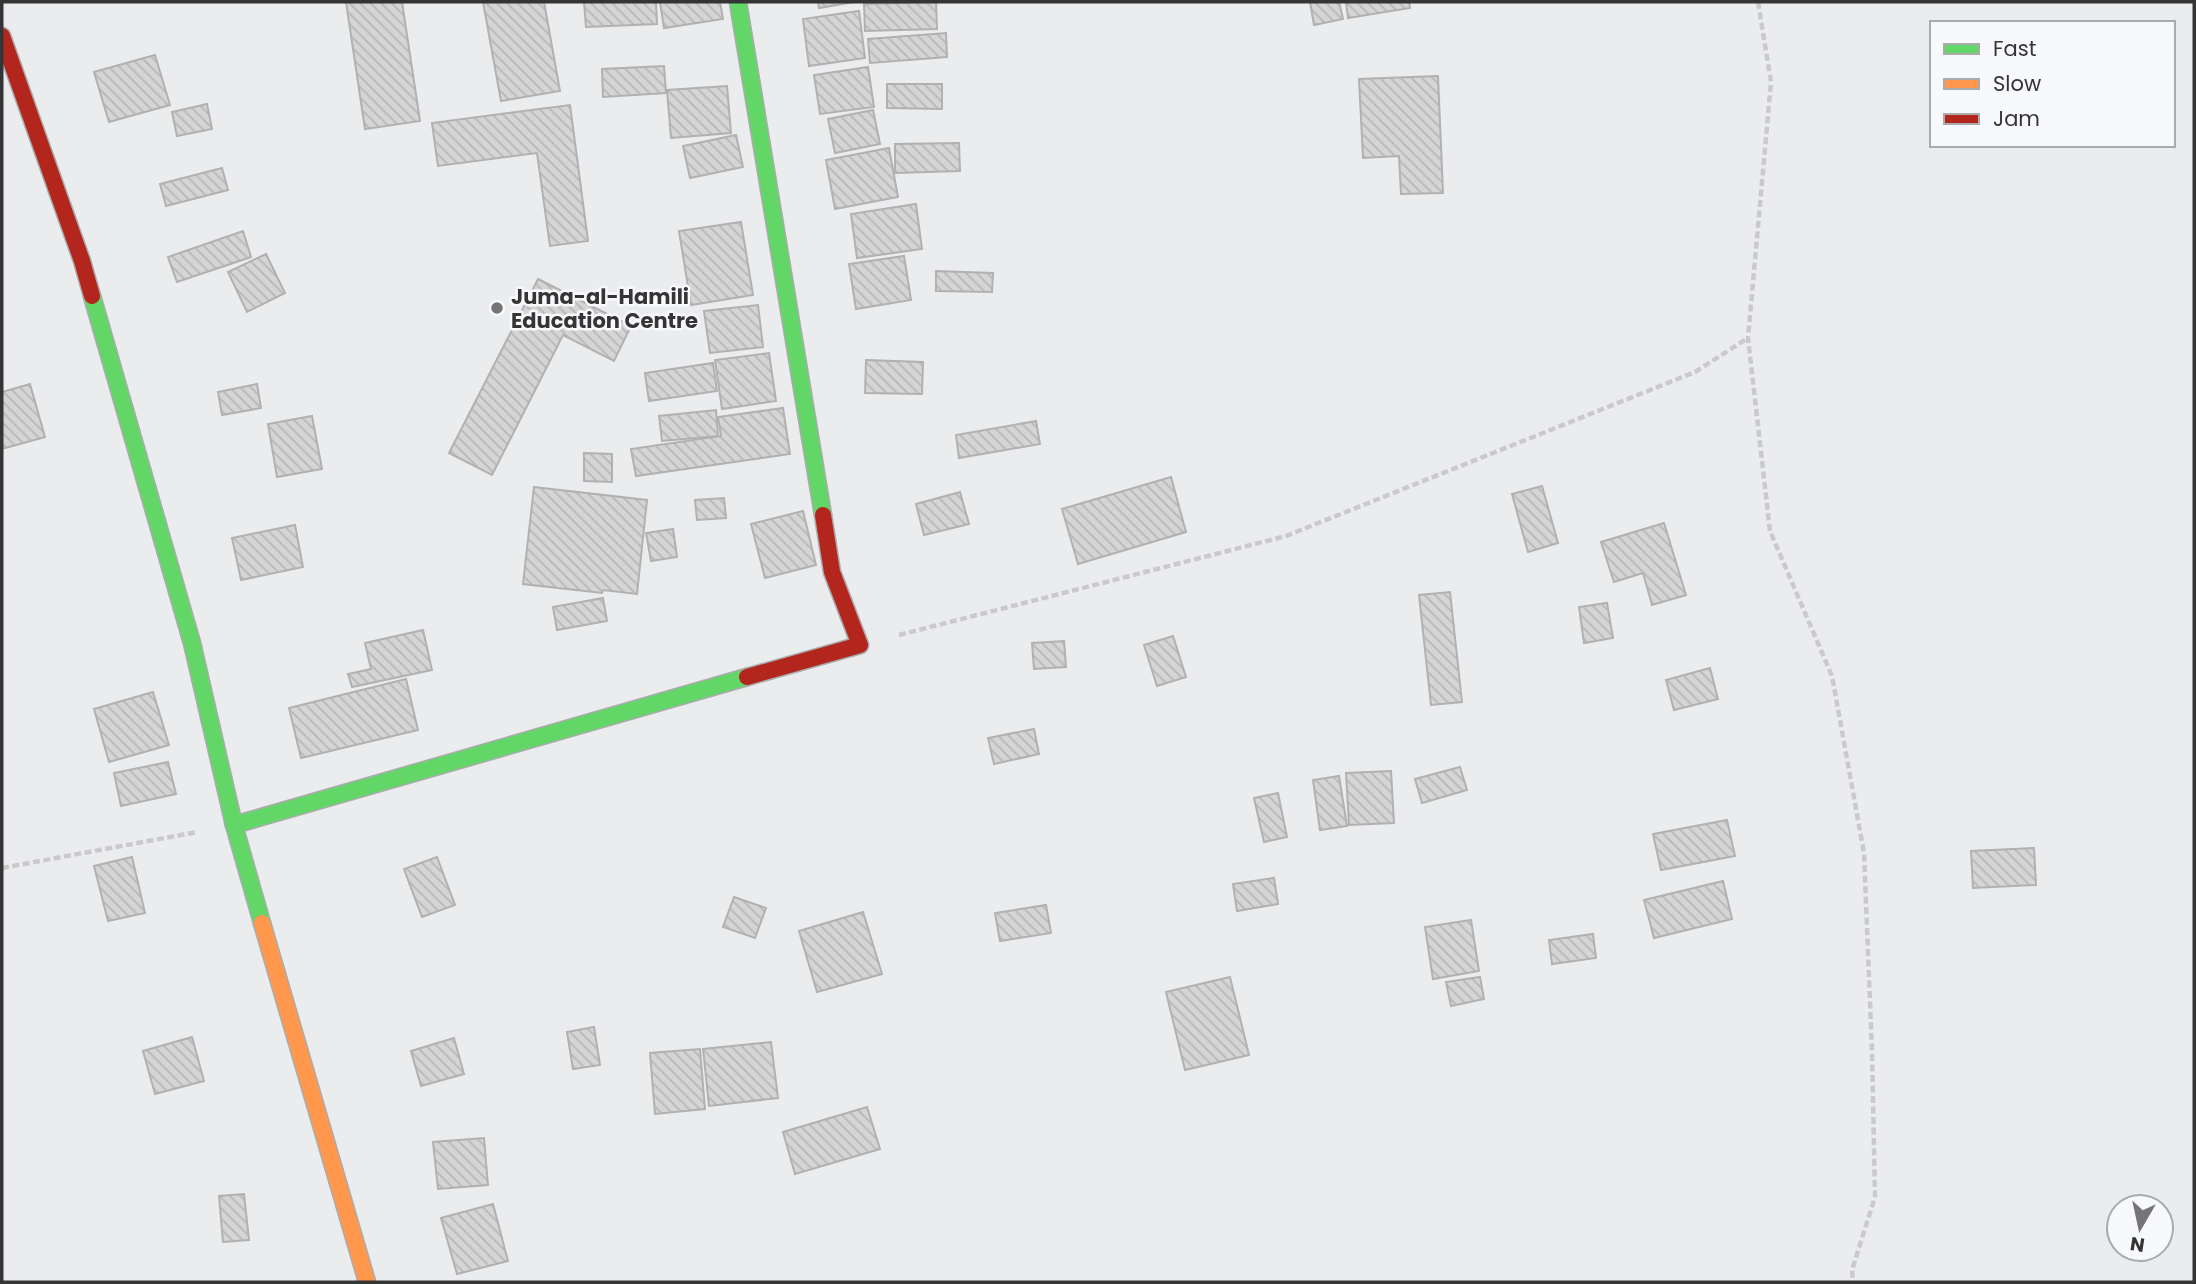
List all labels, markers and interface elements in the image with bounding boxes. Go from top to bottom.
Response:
legend [1930,21,2175,147]
text: Fast [1993,34,2036,63]
text: Slow [1993,69,2041,98]
text: Jam [1993,104,2040,133]
place label: Juma-al-Hamili Education Centre [511,282,698,335]
marker: Juma-al-Hamili Education Centre [489,300,505,316]
north arrow [2105,1193,2175,1263]
text: N [2128,1230,2147,1259]

